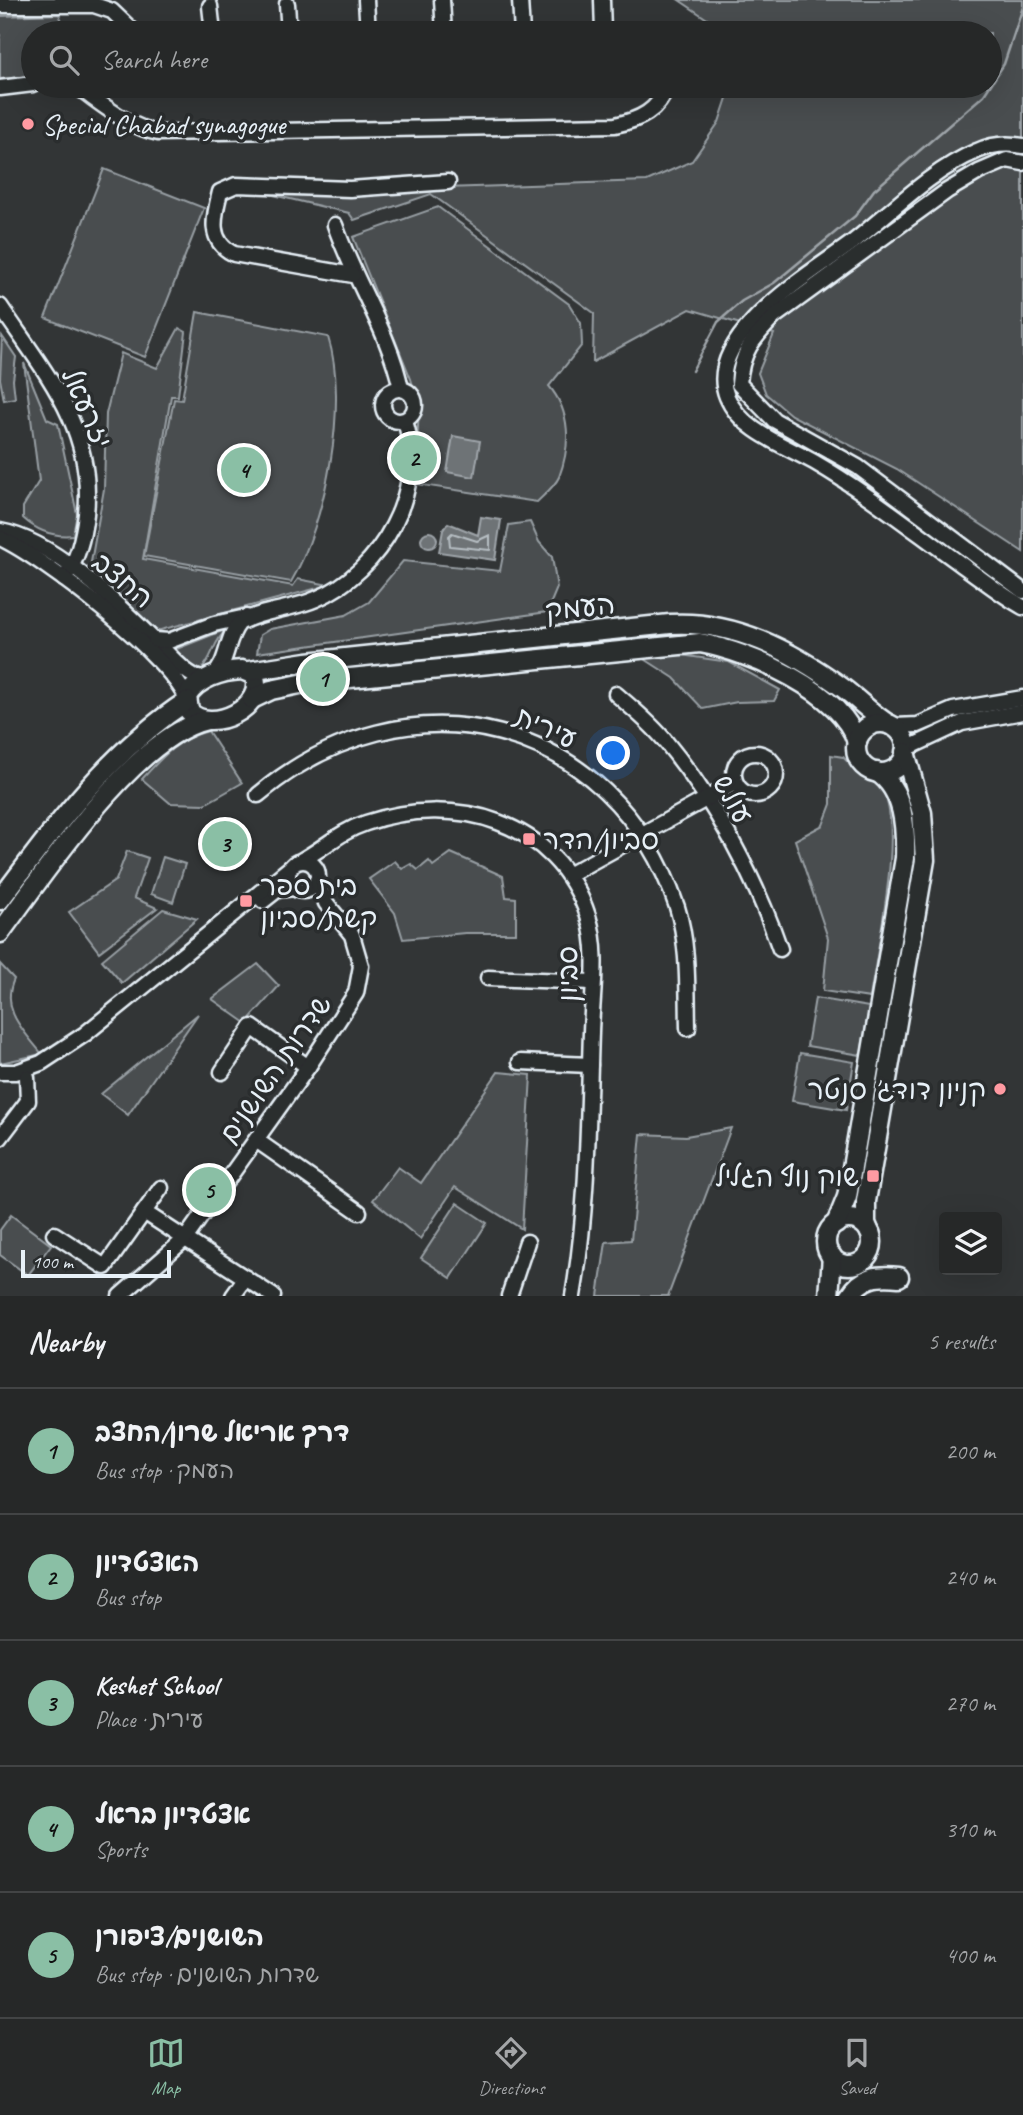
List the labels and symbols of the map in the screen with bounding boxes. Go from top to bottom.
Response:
place label: Special Chabad synagogue [42,107,287,142]
marker: Special Chabad synagogue [20,116,36,132]
street label: יזרעאל [54,362,120,454]
pin: 2 [391,432,437,484]
pin: 4 [221,444,267,496]
street label: החצב [85,544,161,616]
street label: העמק [543,586,617,628]
pin: 1 [300,653,346,705]
street label: עירית [508,697,582,756]
your location [596,736,630,770]
street label: עולש [705,768,761,830]
pin: 3 [202,818,248,870]
place label: סביון/הדר [543,822,659,857]
marker: סביון/הדר [521,831,537,847]
place label: בית ספר קשת/סביון [260,868,377,935]
marker: בית ספר קשת/סביון [238,893,254,909]
street label: סביון [550,946,585,1002]
street label: שדרות השושנים [211,988,339,1150]
place label: קניון דודג' סנטר [808,1072,986,1107]
marker: קניון דודג' סנטר [992,1081,1008,1097]
place label: שוק נוף הגליל [715,1159,859,1194]
pin: 5 [186,1164,232,1216]
marker: שוק נוף הגליל [865,1168,881,1184]
scale bar [21,1247,172,1279]

